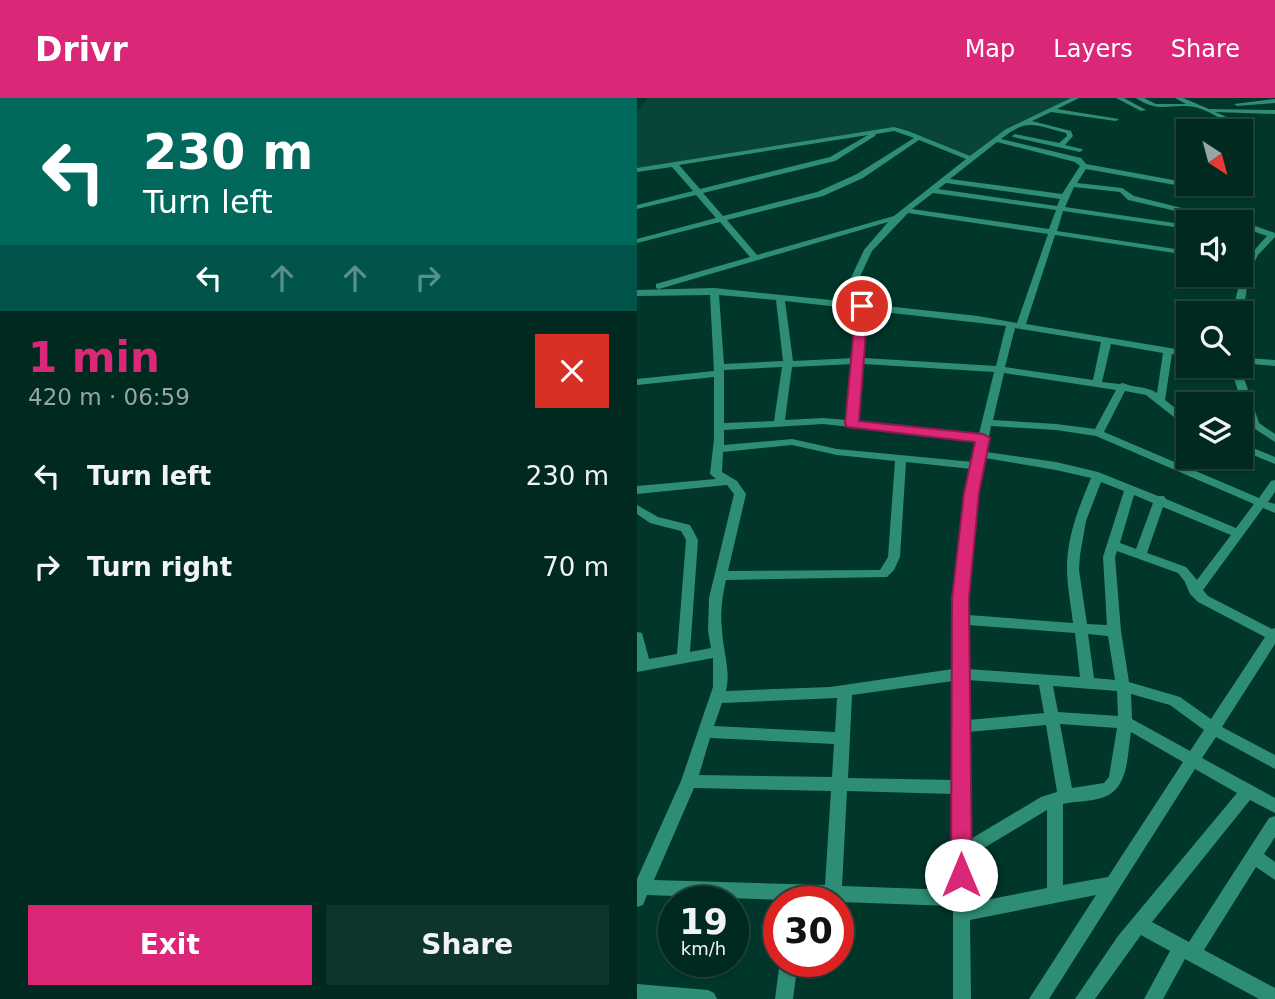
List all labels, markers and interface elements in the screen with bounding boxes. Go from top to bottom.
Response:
text: Drivr [35,30,128,69]
text: Map [965,35,1015,63]
text: Layers [1053,35,1133,63]
text: Share [1171,35,1240,63]
north arrow [1176,119,1253,196]
map controls [1176,119,1253,469]
text: 230 m [143,124,313,181]
icon: left [28,126,119,217]
text: Turn left [143,183,273,221]
button: sound [1176,210,1253,287]
icon: left [190,259,228,297]
icon: ahead [263,259,301,297]
icon: ahead [336,259,374,297]
icon: right [409,259,447,297]
pin [832,276,892,336]
icon: arrive [843,287,881,325]
button: search [1176,301,1253,378]
text: 1 min [28,333,160,382]
button: close [535,334,609,408]
text: 420 m · 06:59 [28,384,190,410]
button: layers [1176,392,1253,469]
icon: left [28,457,66,495]
text: Turn left [87,461,211,491]
text: 230 m [526,461,609,491]
icon: right [28,548,66,586]
text: Turn right [87,552,232,582]
text: 70 m [542,552,609,582]
position arrow [924,838,998,912]
speed limit sign: 30 [763,886,854,977]
text: 19 [679,902,728,942]
button: Exit [28,905,312,985]
button: Share [326,905,609,985]
text: km/h [681,938,726,959]

